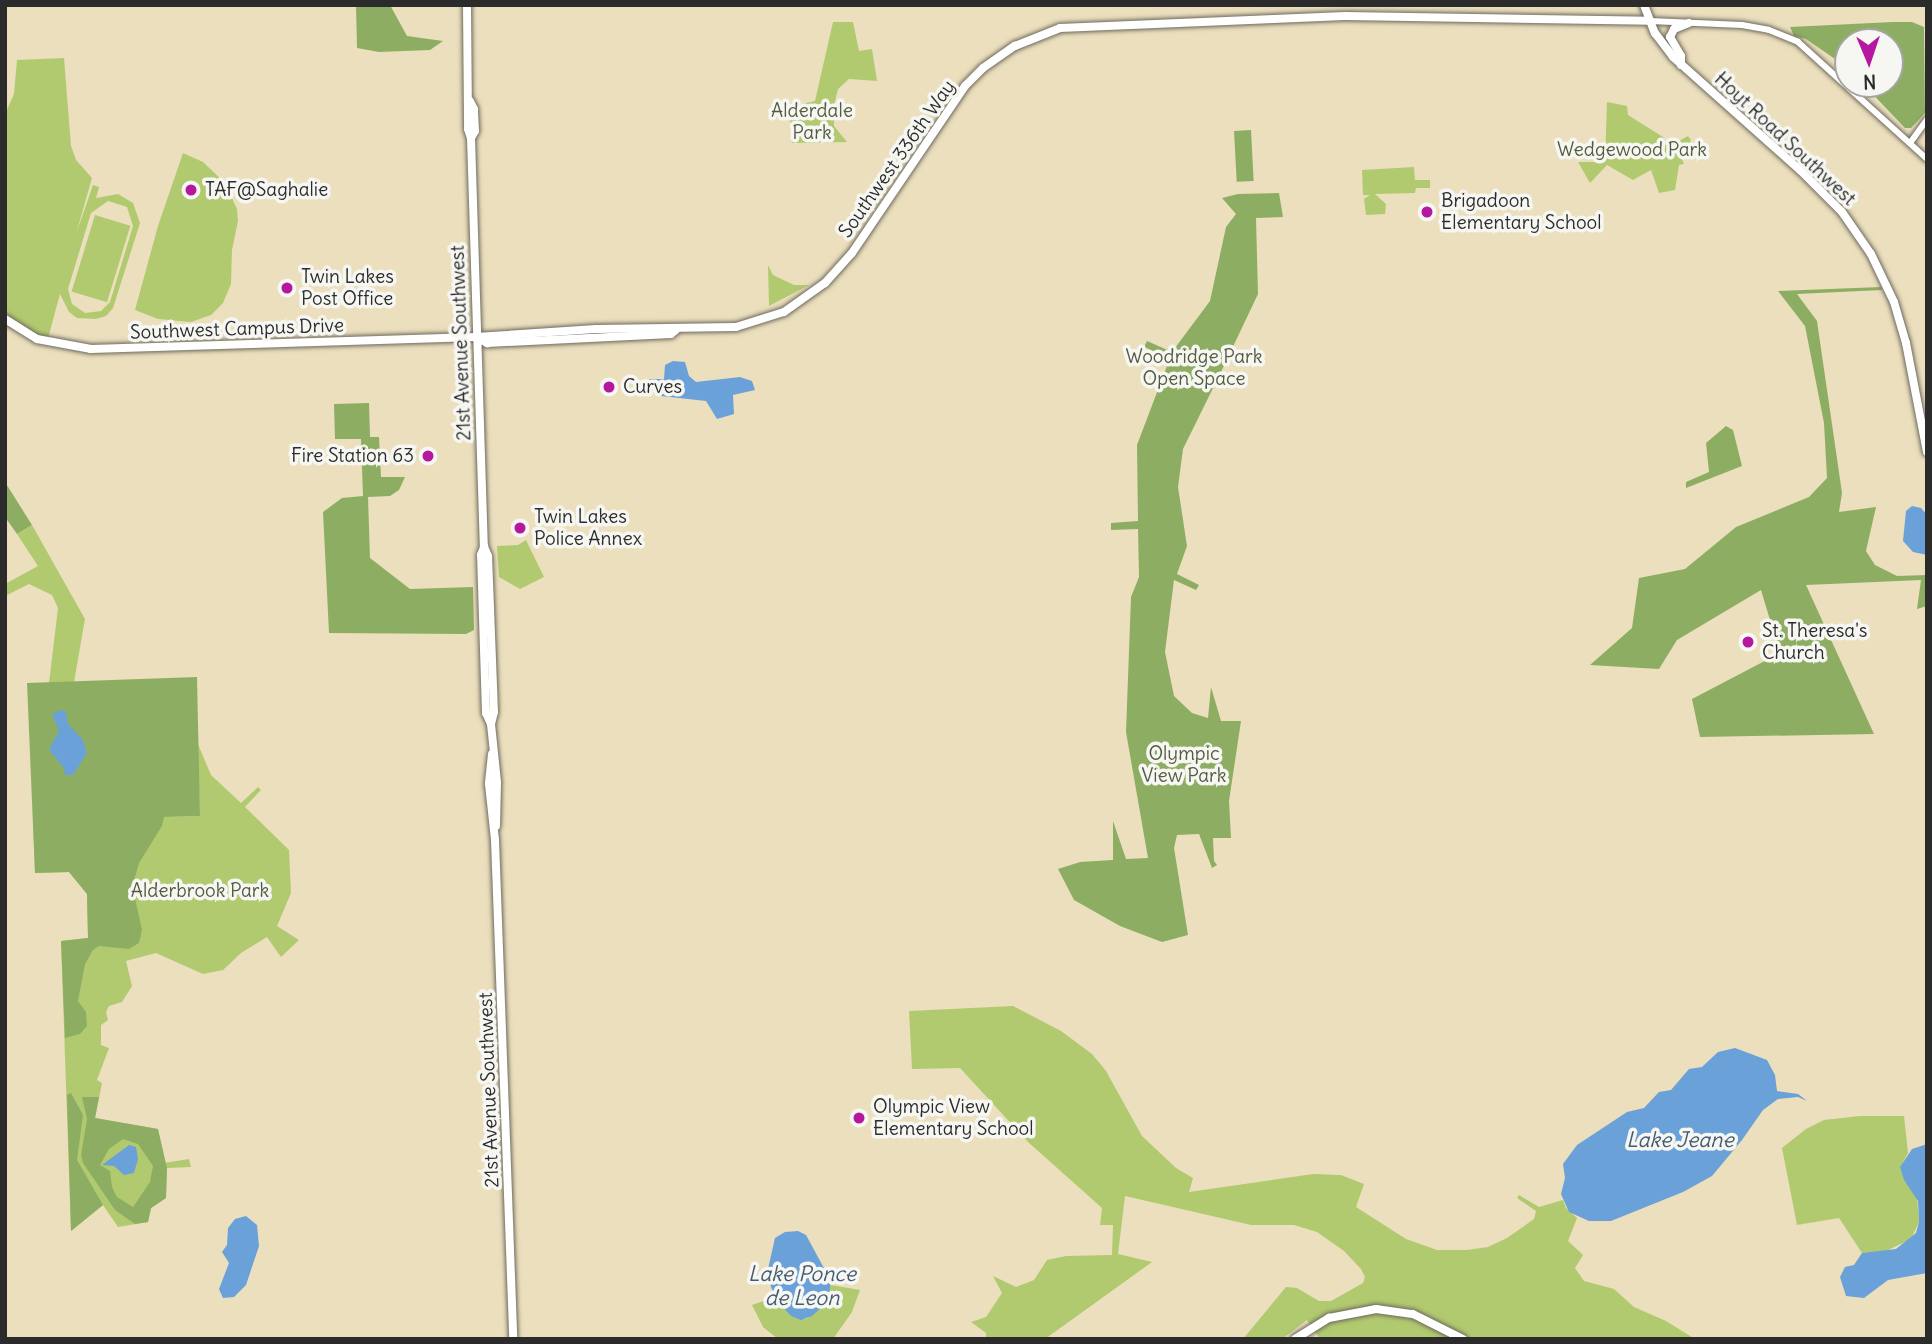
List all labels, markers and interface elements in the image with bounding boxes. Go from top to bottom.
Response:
north arrow [1834,28,1904,98]
street label: Hoyt Road Southwest [1710,68,1860,210]
text: N [1863,70,1877,94]
street label: Southwest 336th Way [834,76,960,242]
park label: Alderdale Park [771,100,853,144]
park label: Wedgewood Park [1557,139,1707,161]
place label: TAF@Saghalie [205,179,328,201]
marker: TAF@Saghalie [183,182,199,198]
place label: Brigadoon Elementary School [1441,190,1602,234]
marker: Brigadoon Elementary School [1419,204,1435,220]
street label: 21st Avenue Southwest [446,245,476,441]
place label: Twin Lakes Post Office [301,266,394,310]
marker: Twin Lakes Post Office [279,280,295,296]
street label: Southwest Campus Drive [130,314,344,344]
park label: Woodridge Park Open Space [1126,346,1262,390]
place label: Curves [623,376,682,398]
marker: Curves [601,379,617,395]
place label: Fire Station 63 [291,445,414,467]
marker: Fire Station 63 [420,448,436,464]
place label: Twin Lakes Police Annex [534,506,642,550]
marker: Twin Lakes Police Annex [512,520,528,536]
place label: St. Theresa's Church [1762,620,1867,664]
marker: St. Theresa's Church [1740,634,1756,650]
park label: Olympic View Park [1141,743,1227,787]
park label: Alderbrook Park [131,880,269,902]
street label: 21st Avenue Southwest [474,992,504,1188]
place label: Olympic View Elementary School [873,1096,1034,1140]
marker: Olympic View Elementary School [851,1110,867,1126]
water label: Lake Jeane [1626,1127,1734,1153]
water label: Lake Ponce de Leon [748,1261,856,1311]

